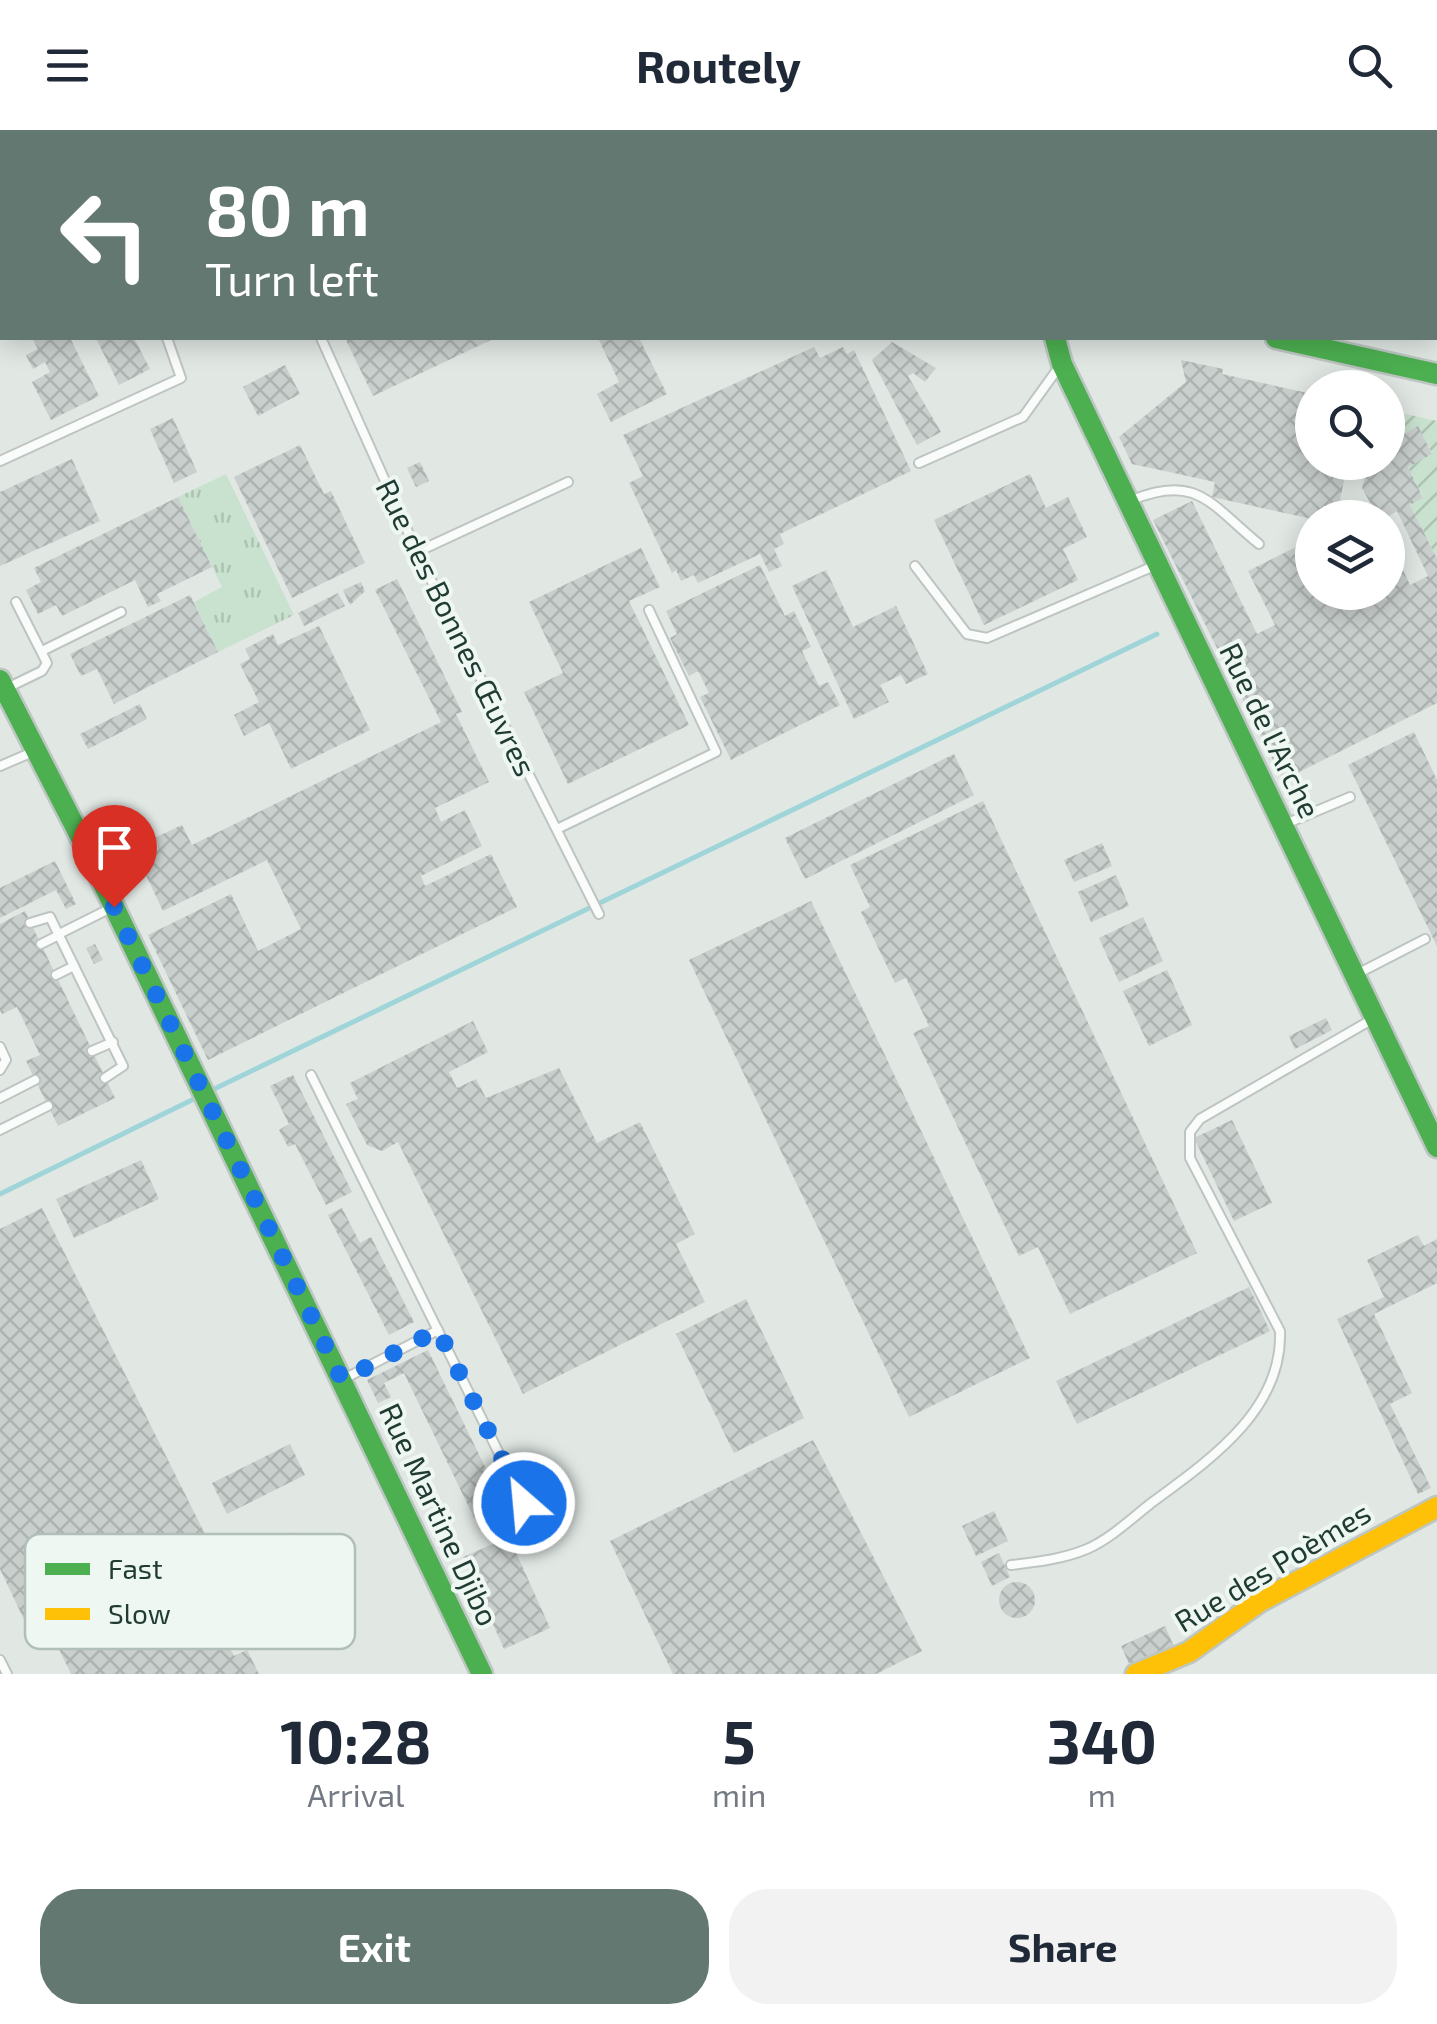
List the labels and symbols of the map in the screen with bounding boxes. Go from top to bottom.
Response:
street label: Rue des Bonnes Œuvres [369,473,545,781]
street label: Rue de l'Arche [1213,637,1329,823]
pin [72,805,157,908]
street label: Rue Martine Djibo [373,1397,507,1631]
position arrow [472,1451,576,1555]
street label: Rue des Poèmes [1168,1493,1376,1639]
legend [25,1534,355,1649]
text: Fast [108,1551,163,1585]
text: Slow [108,1596,171,1630]

